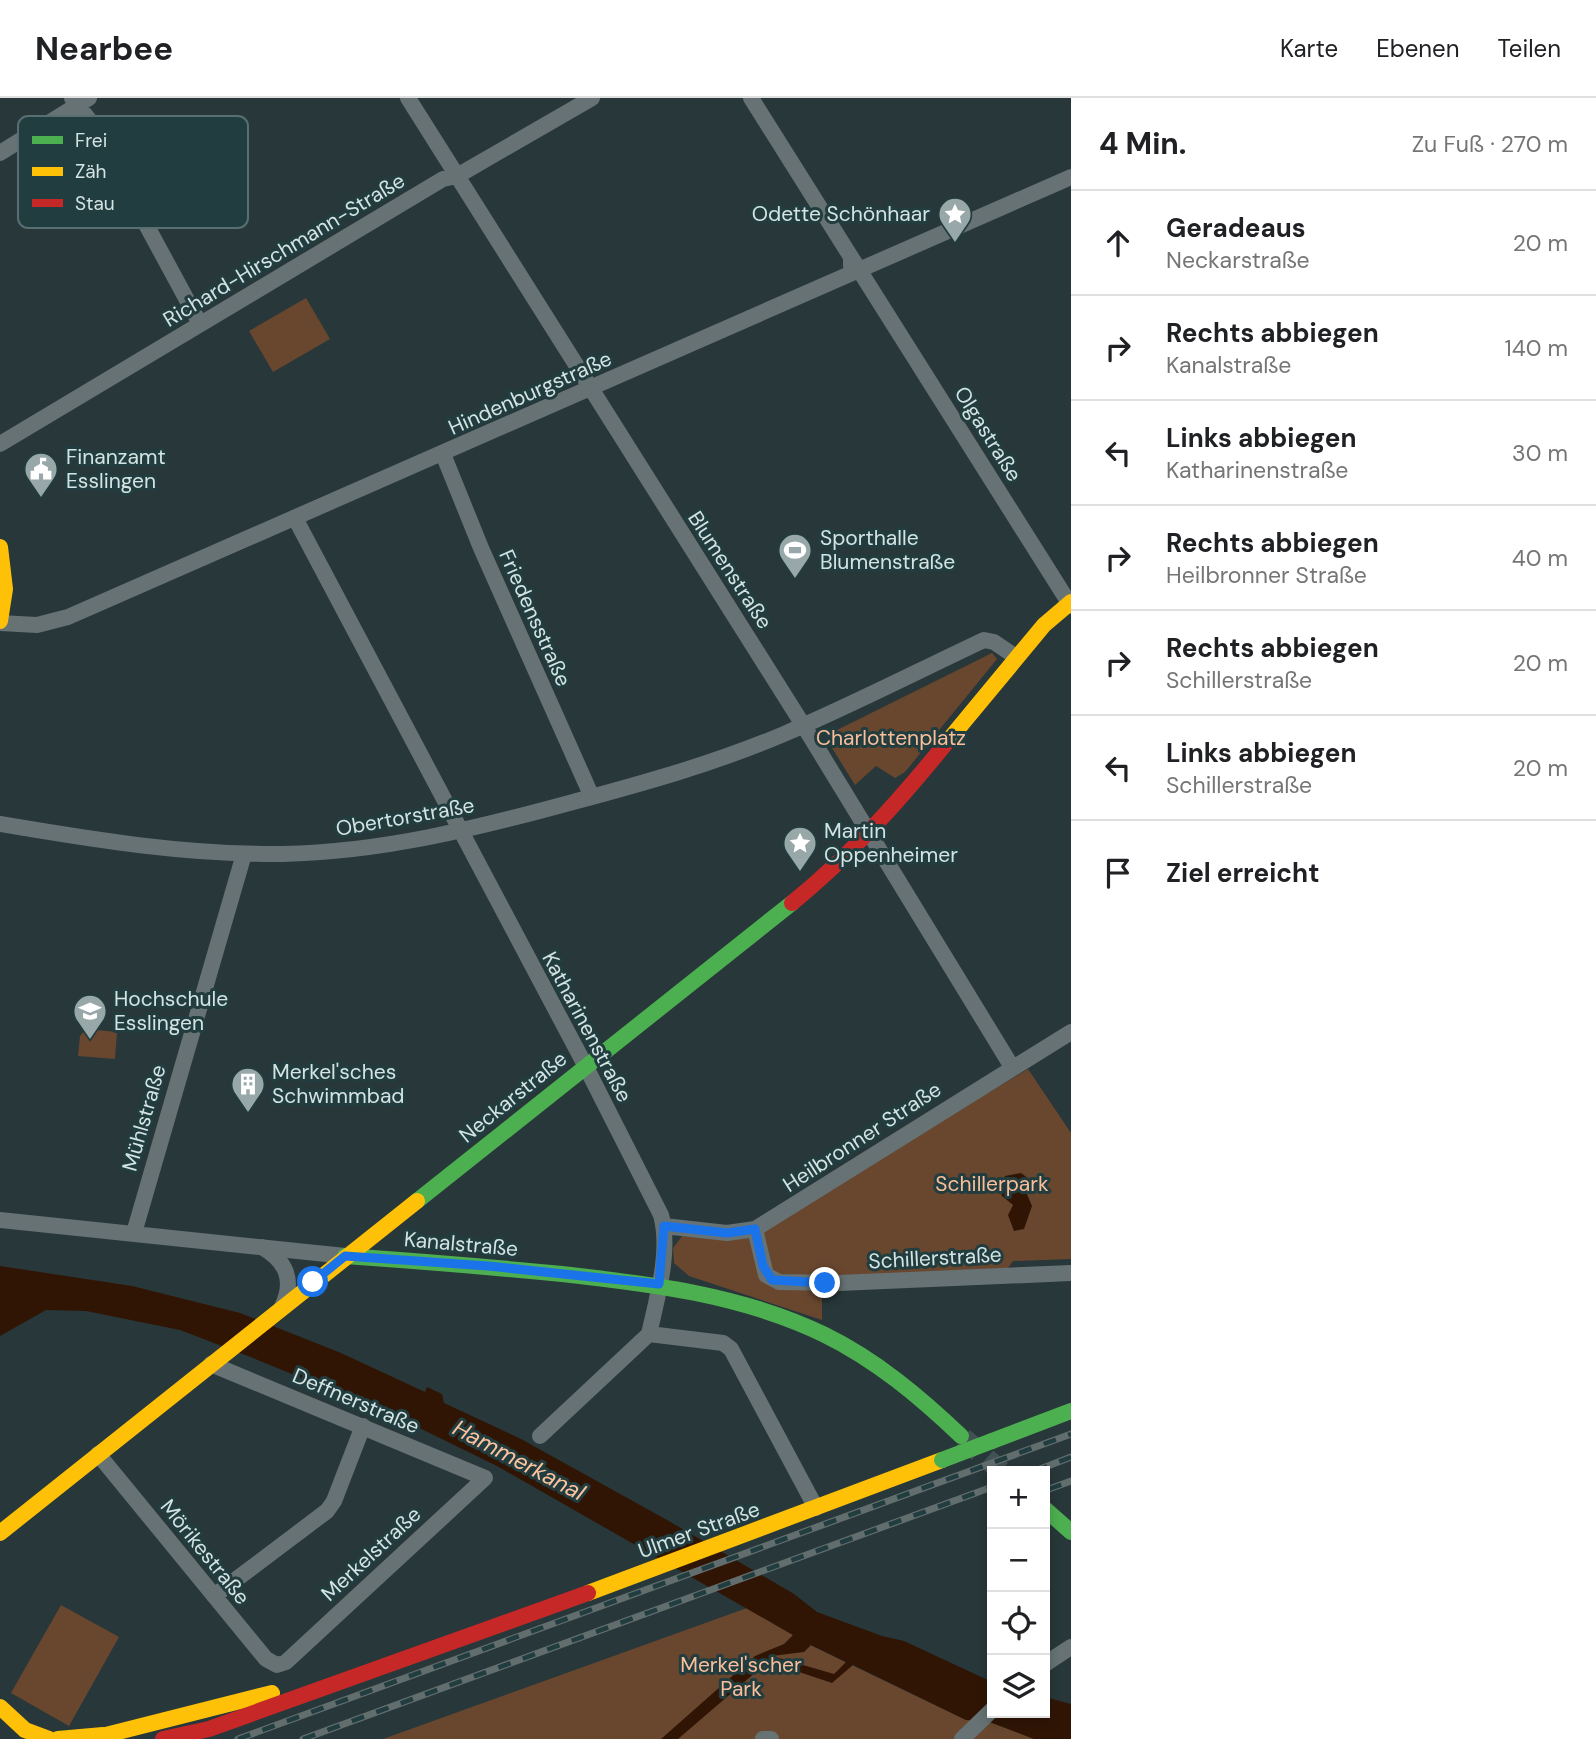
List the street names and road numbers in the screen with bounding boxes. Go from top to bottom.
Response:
street label: Richard-Hirschmann-Straße [158,167,410,333]
street label: Hindenburgstraße [444,344,616,442]
street label: Olgastraße [948,381,1028,487]
street label: Blumenstraße [681,506,779,634]
street label: Friedensstraße [492,545,578,691]
street label: Obertorstraße [333,791,477,843]
street label: Katharinenstraße [536,947,638,1107]
street label: Neckarstraße [453,1045,573,1149]
street label: Mühlstraße [115,1061,173,1174]
street label: Heilbronner Straße [777,1075,947,1199]
street label: Kanalstraße [403,1225,519,1263]
street label: Schillerstraße [868,1241,1002,1275]
street label: Deffnerstraße [288,1362,424,1440]
street label: Mörikestraße [154,1494,256,1610]
street label: Ulmer Straße [634,1495,764,1565]
street label: Merkelstraße [315,1500,427,1607]

